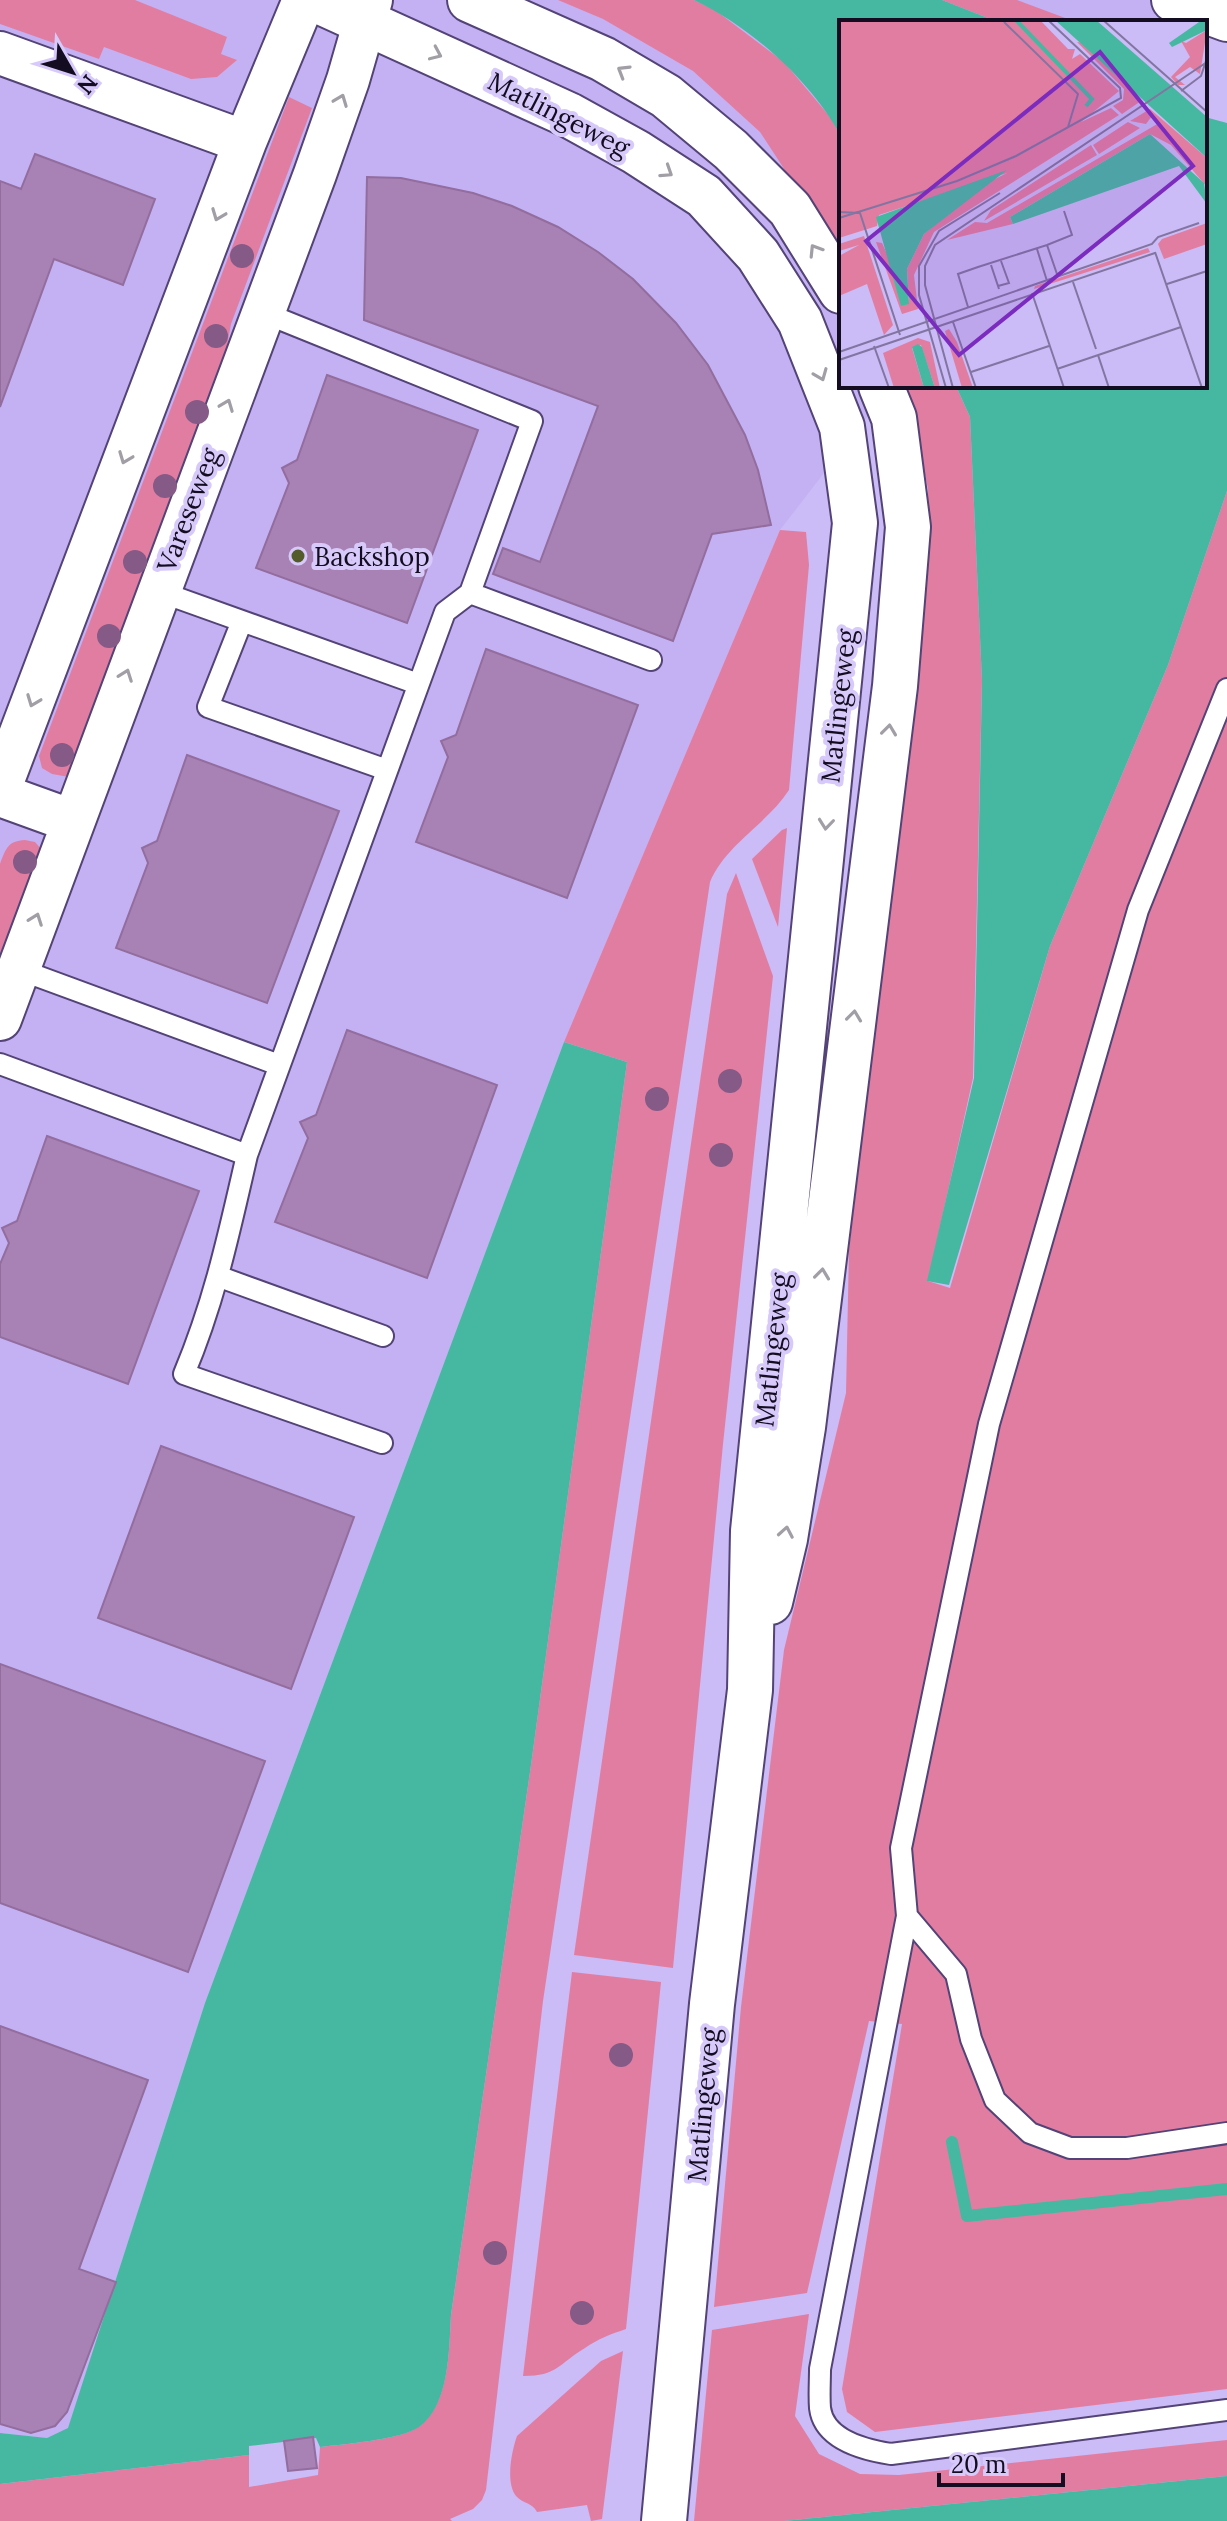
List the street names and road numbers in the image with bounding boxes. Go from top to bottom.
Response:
street label: Matlingeweg [483,64,636,164]
street label: Vareseweg [149,443,227,578]
street label: Matlingeweg [814,627,863,785]
street label: Matlingeweg [748,1271,797,1429]
street label: Matlingeweg [680,2026,726,2183]

